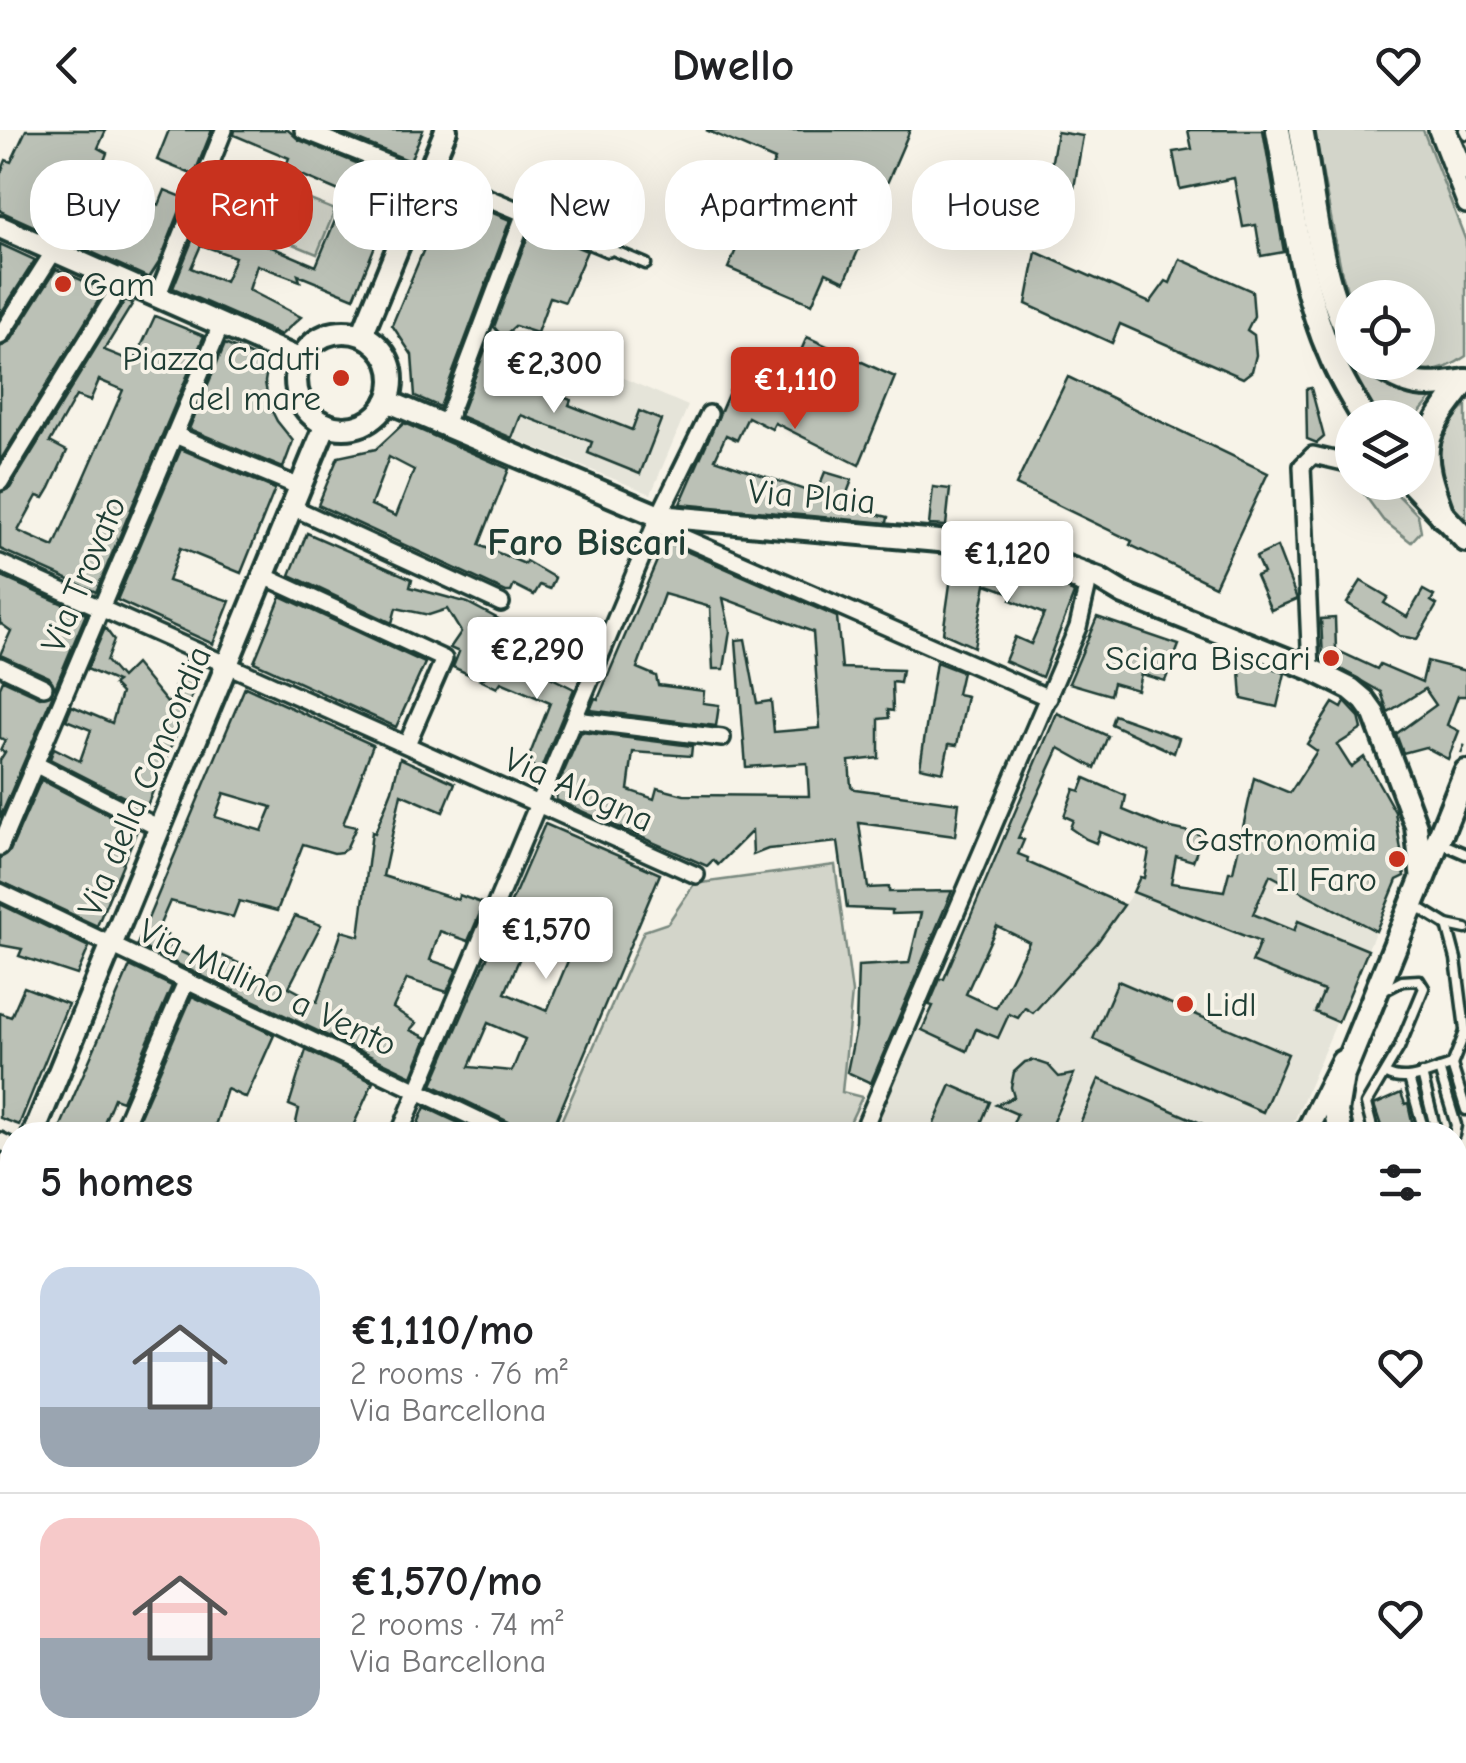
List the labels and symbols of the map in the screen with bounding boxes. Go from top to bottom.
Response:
place label: Gam [83,264,155,305]
marker: Gam [52,273,74,295]
pin: €2,300 [473,331,635,416]
place label: Piazza Caduti del mare [122,338,321,419]
pin: €1,110 [714,347,876,432]
marker: Piazza Caduti del mare [330,367,352,389]
street label: Via Plaia [747,471,877,522]
street label: Via Trovato [32,490,135,658]
district label: Faro Biscari [487,521,687,565]
pin: €1,120 [926,521,1088,606]
pin: €2,290 [456,617,618,702]
place label: Sciara Biscari [1105,638,1311,679]
street label: Via della Concordia [69,640,220,923]
marker: Sciara Biscari [1320,647,1342,669]
street label: Via Alogna [498,738,660,841]
place label: Gastronomia Il Faro [1185,819,1377,900]
marker: Gastronomia Il Faro [1386,848,1408,870]
pin: €1,570 [465,897,627,982]
street label: Via Mulino a Vento [132,910,403,1065]
place label: Lidl [1205,984,1257,1025]
marker: Lidl [1174,993,1196,1015]

